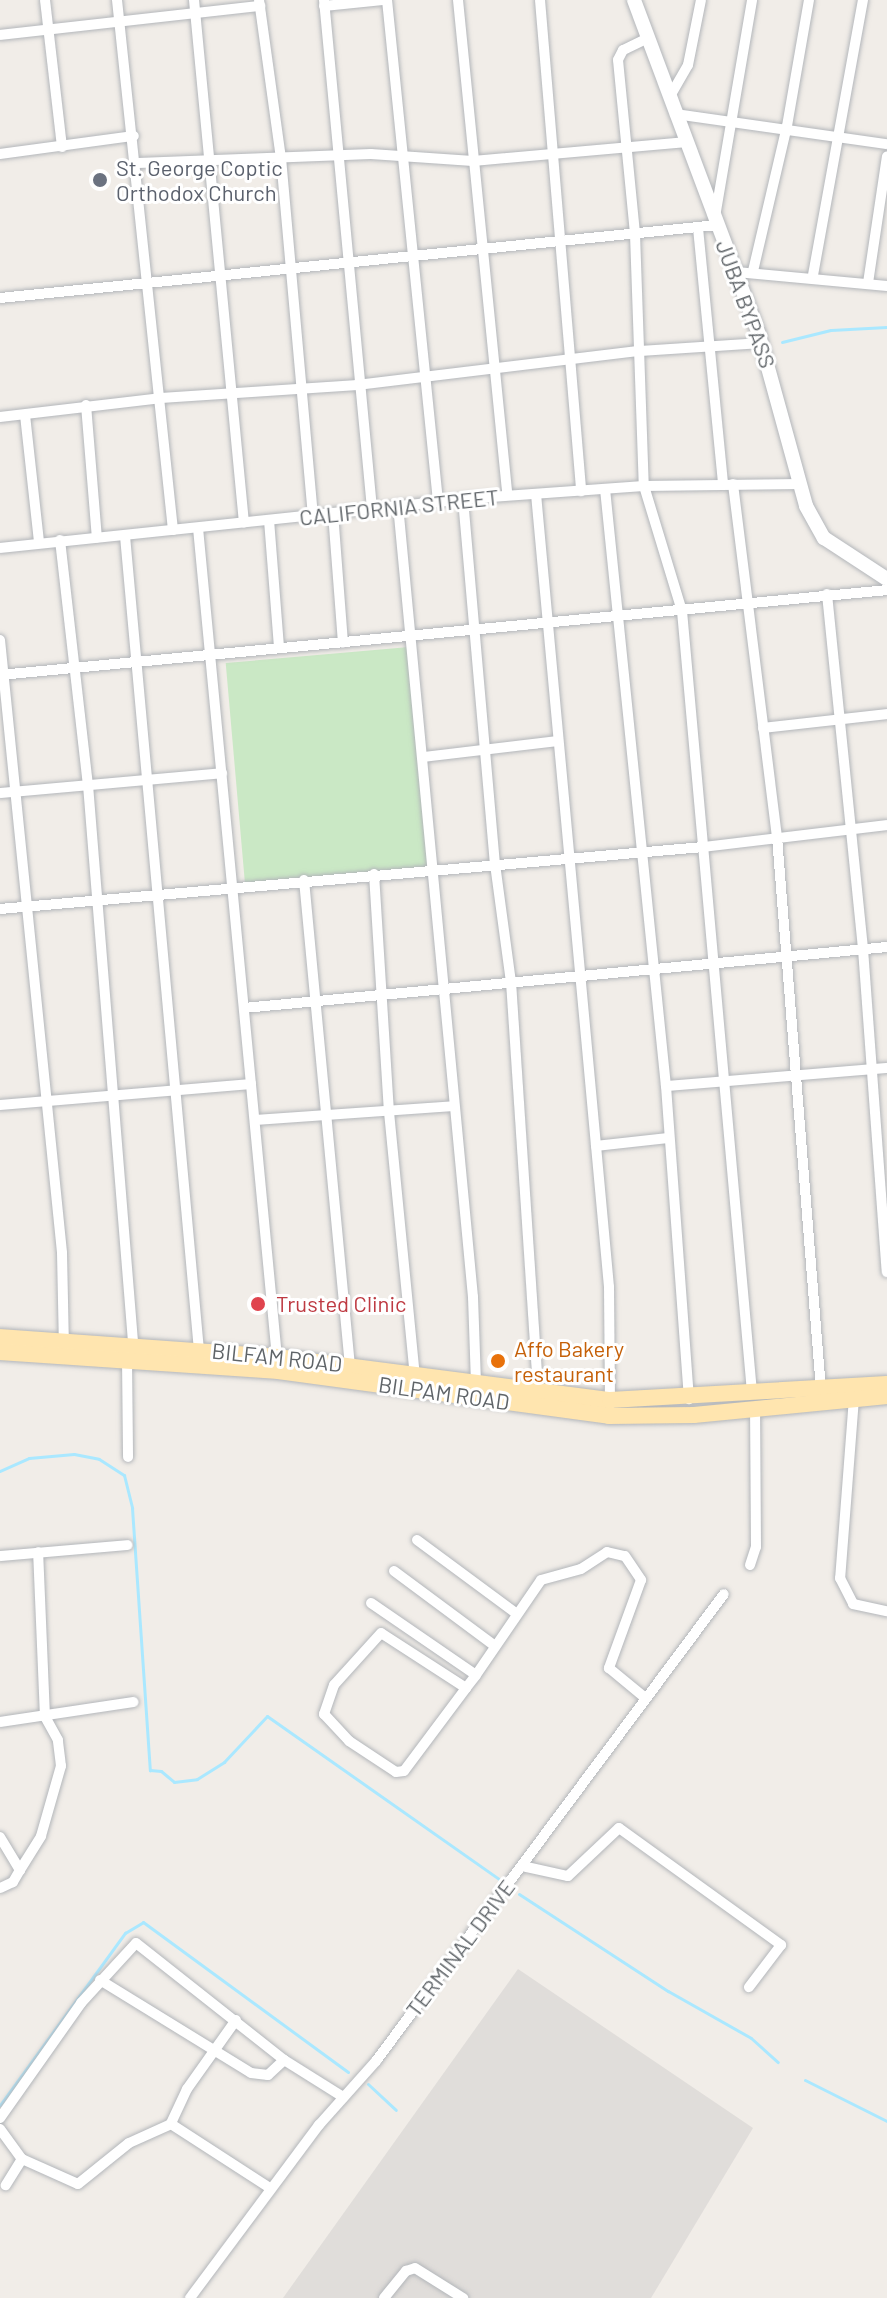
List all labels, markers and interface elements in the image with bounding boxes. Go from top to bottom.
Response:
place label: St. George Coptic Orthodox Church [116,154,283,206]
marker: St. George Coptic Orthodox Church [91,171,109,189]
street label: JUBA BYPASS [711,236,781,372]
street label: CALIFORNIA STREET [298,483,500,531]
place label: Trusted Clinic [276,1291,406,1317]
marker: Trusted Clinic [247,1293,269,1315]
place label: Affo Bakery restaurant [514,1335,624,1386]
street label: BILFAM ROAD [211,1337,343,1377]
marker: Affo Bakery restaurant [489,1352,507,1370]
street label: BILPAM ROAD [377,1371,511,1415]
street label: TERMINAL DRIVE [400,1874,520,2022]

